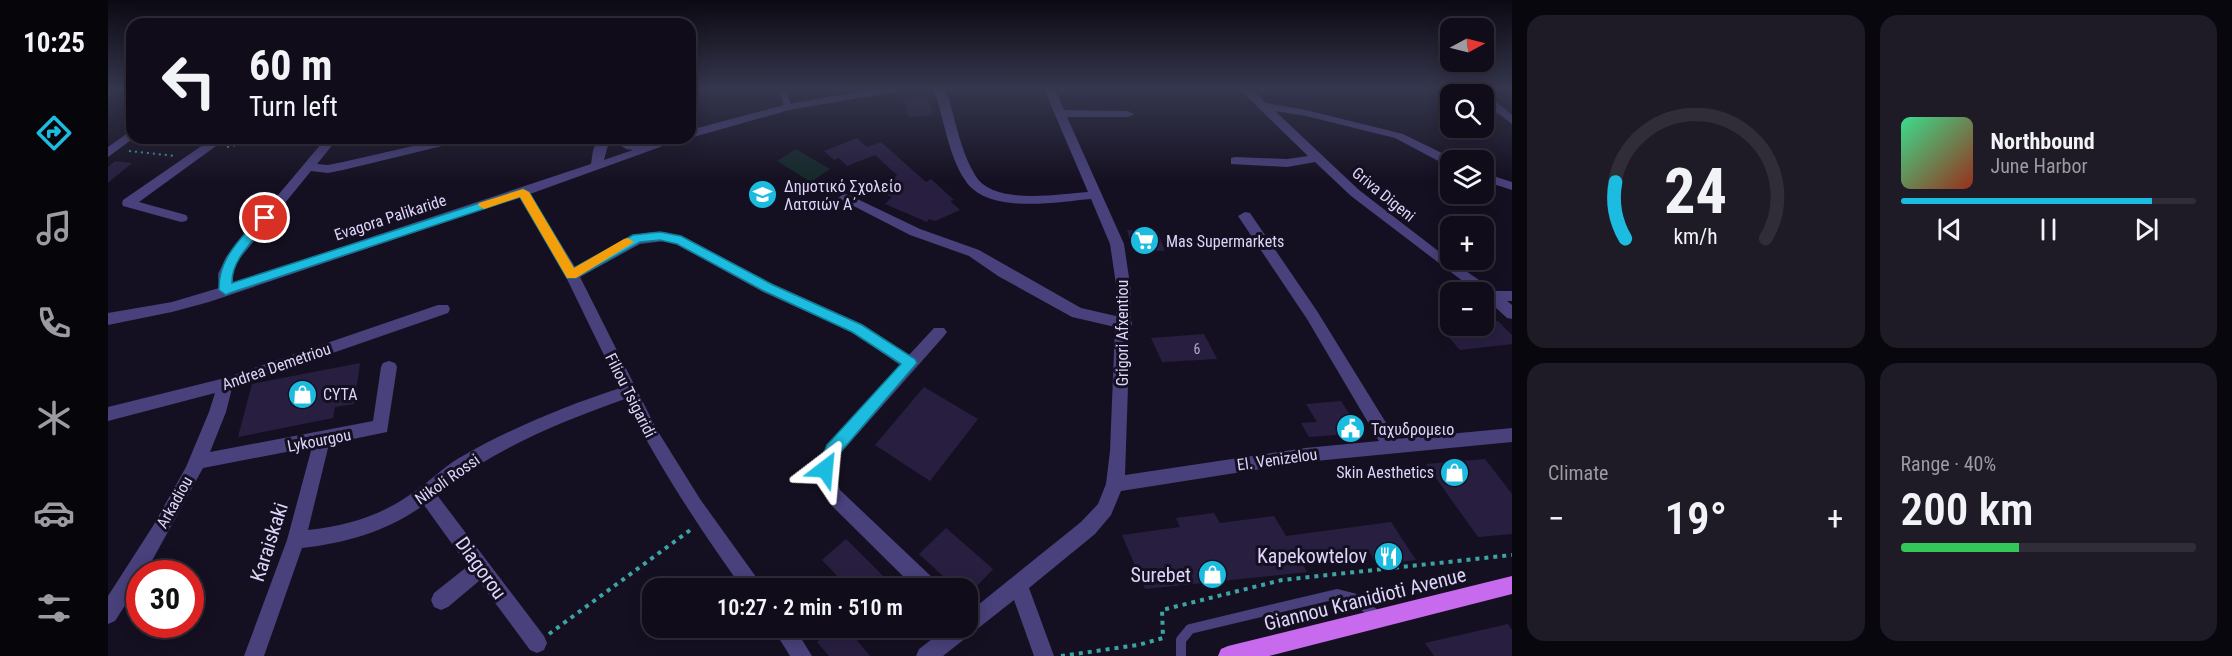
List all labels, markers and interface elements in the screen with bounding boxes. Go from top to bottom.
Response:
north arrow [1440,18,1494,72]
map controls [1440,18,1494,336]
text: 10:25 [23,27,85,59]
text: 60 m [249,41,332,90]
icon: left [150,42,228,120]
button: search [1440,84,1494,138]
text: Turn left [249,91,338,123]
icon: directions [33,112,75,154]
text: Northbound [1991,129,2095,154]
button: layers [1440,150,1494,204]
text: June Harbor [1991,154,2088,178]
text: 24 [1664,155,1727,228]
street label: Griva Digeni [1348,163,1419,226]
place label: Δημοτικό Σχολείο Λατσιών Α΄ [784,177,901,214]
school or university icon: Δημοτικό Σχολείο Λατσιών Α΄ [747,179,779,211]
street label: Evagora Palikaride [332,190,449,245]
pin [239,192,290,243]
icon: arrive [248,201,281,234]
icon: music [33,207,75,249]
icon: previous [1933,213,1966,246]
icon: pause [2032,213,2065,246]
icon: next [2130,213,2163,246]
button: + [1440,216,1494,270]
text: km/h [1674,224,1718,249]
supermarket icon: Mas Supermarkets [1129,225,1161,257]
place label: Mas Supermarkets [1166,232,1284,251]
street label: Grigori Afxentiou [1113,280,1132,386]
button: − [1440,282,1494,336]
icon: phone [33,302,75,344]
street label: Andrea Demetriou [219,339,333,394]
house number: 6 [1194,341,1201,357]
street label: Filiou Tsigaridi [601,350,660,440]
shop icon: CYTA [286,378,318,410]
place label: CYTA [323,385,358,404]
icon: climate [33,397,75,439]
public building icon: Ταχυδρομειο [1334,413,1366,445]
place label: Ταχυδρομειο [1371,420,1454,439]
street label: Lykourgou [286,425,353,456]
position arrow [793,437,857,501]
street label: El. Venizelou [1236,444,1318,475]
street label: Nikoli Rossi [411,450,483,509]
text: Range · 40% [1901,452,1996,476]
shop icon: Skin Aesthetics [1439,456,1471,488]
text: Climate [1548,461,1608,485]
place label: Skin Aesthetics [1336,463,1434,482]
street label: Arkadiou [152,473,196,531]
text: 200 km [1901,483,2034,536]
icon: car [33,492,75,534]
text: 19° [1664,492,1727,545]
street label: Karaiskaki [245,499,293,585]
text: − [1548,499,1565,538]
text: + [1827,499,1843,538]
street label: Diagorou [450,532,512,604]
restaurant icon: Kapekowtelov [1372,540,1404,572]
place label: Kapekowtelov [1257,544,1367,568]
shop icon: Surebet [1196,559,1228,591]
speed limit sign: 30 [126,560,204,638]
street label: Giannou Kranidioti Avenue [1261,562,1469,636]
place label: Surebet [1131,563,1191,587]
icon: filters [33,587,75,629]
text: 10:27 · 2 min · 510 m [717,595,903,620]

